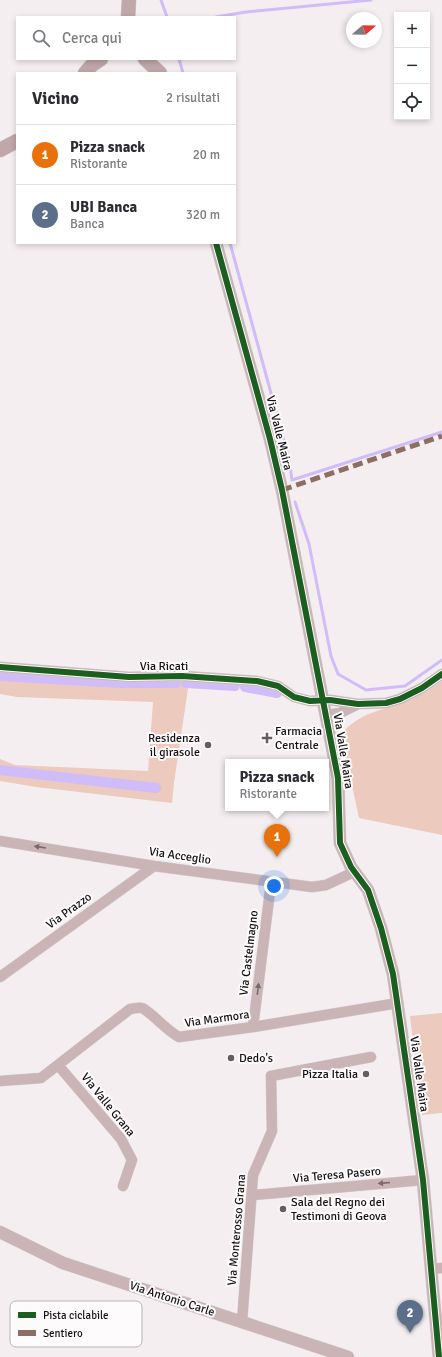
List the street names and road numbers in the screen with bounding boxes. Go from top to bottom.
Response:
street label: Via Valle Maira [262,394,296,472]
street label: Via Ricati [140,659,188,674]
street label: Via Valle Maira [330,712,356,790]
street label: Via Acceglio [148,844,212,868]
street label: Via Prazzo [43,889,95,933]
street label: Via Castelmagno [236,910,262,996]
street label: Via Marmora [184,1007,250,1031]
street label: Via Valle Maira [406,1035,432,1113]
street label: Via Valle Grana [78,1070,138,1140]
street label: Via Teresa Pasero [292,1164,382,1186]
street label: Via Monterosso Grana [225,1174,249,1286]
street label: Via Antonio Carle [127,1278,217,1320]

